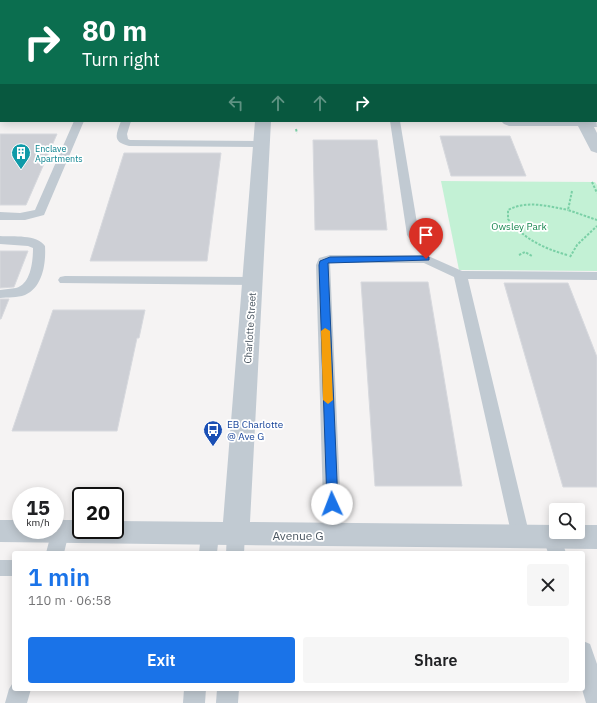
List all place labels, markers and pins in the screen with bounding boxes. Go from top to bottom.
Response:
building icon: Enclave Apartments [10,142,32,170]
place label: Enclave Apartments [35,143,83,164]
pin [409,218,443,259]
place label: EB Charlotte @ Ave G [227,418,284,443]
bus stop icon: EB Charlotte @ Ave G [202,419,224,447]

